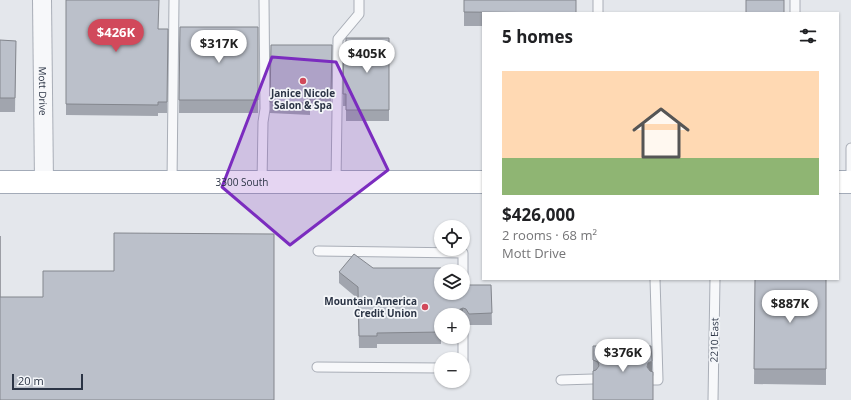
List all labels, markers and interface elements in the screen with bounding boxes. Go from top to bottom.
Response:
pin: $426K [88,19,144,53]
text: $426K [97,23,135,41]
text: 5 homes [502,25,573,48]
icon: filters [797,25,819,47]
pin: $317K [191,30,247,64]
text: $317K [200,34,238,52]
pin: $405K [339,40,395,74]
text: $405K [348,44,386,62]
street label: Mott Drive [36,66,50,116]
marker: Janice Nicole Salon & Spa [298,76,308,86]
place label: Janice Nicole Salon & Spa [270,86,335,112]
icon: home [625,97,697,169]
street label: 3300 South [216,175,268,189]
text: $426,000 [502,203,575,226]
map controls [434,220,470,388]
button: locate [434,220,470,256]
text: 2 rooms · 68 m² [502,226,597,244]
text: Mott Drive [502,244,566,262]
button: layers [434,264,470,300]
pin: $887K [762,290,818,324]
place label: Mountain America Credit Union [324,294,417,320]
text: $887K [771,294,809,312]
marker: Mountain America Credit Union [420,302,430,312]
button: + [434,308,470,344]
street label: 2210 East [707,317,721,363]
pin: $376K [595,339,651,373]
text: $376K [604,343,642,361]
button: − [434,352,470,388]
scale bar [12,372,83,391]
text: 20 m [18,373,44,388]

